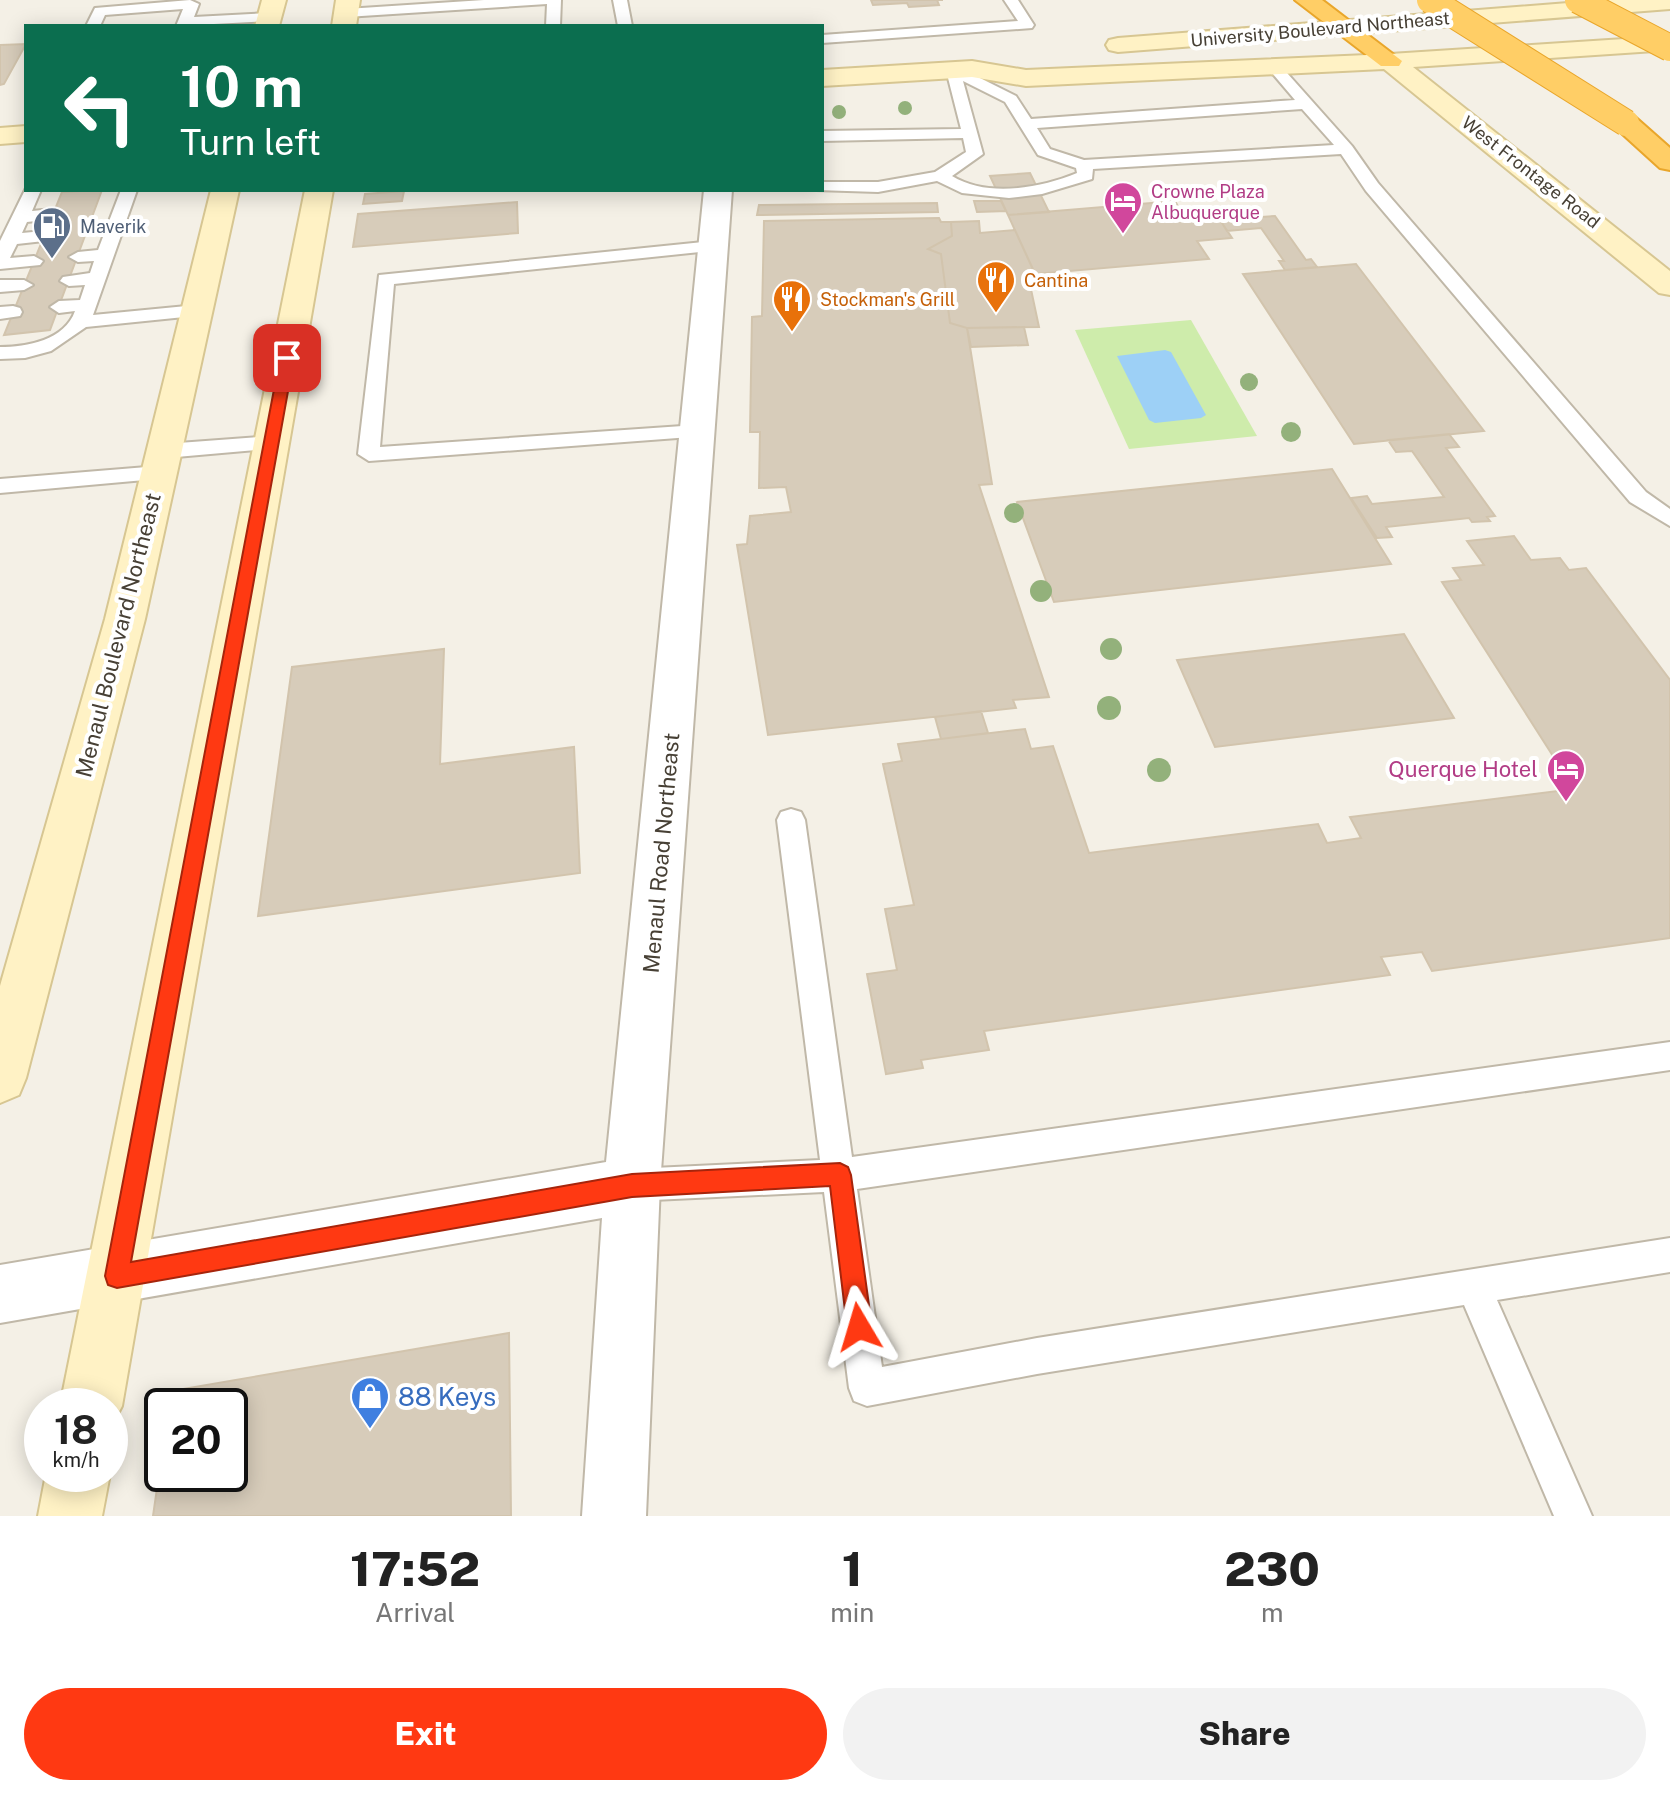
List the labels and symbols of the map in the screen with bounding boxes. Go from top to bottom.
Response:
street label: University Boulevard Northeast [1189,7,1451,51]
street label: West Frontage Road [1458,112,1604,232]
hotel icon: Crowne Plaza Albuquerque [1102,180,1144,235]
place label: Crowne Plaza Albuquerque [1151,181,1265,223]
fuel station icon: Maverik [31,205,73,260]
place label: Maverik [80,216,146,237]
restaurant icon: Cantina [975,259,1017,314]
place label: Cantina [1024,270,1088,291]
restaurant icon: Stockman's Grill [771,278,813,333]
place label: Stockman's Grill [820,289,955,310]
pin [253,324,321,392]
street label: Menaul Boulevard Northeast [70,490,166,780]
street label: Menaul Road Northeast [638,732,684,974]
hotel icon: Querque Hotel [1545,748,1587,803]
place label: Querque Hotel [1388,756,1538,782]
position arrow [817,1285,901,1369]
shop icon: 88 Keys [349,1375,391,1430]
place label: 88 Keys [398,1381,496,1412]
speed limit sign: 20 [144,1388,248,1492]

